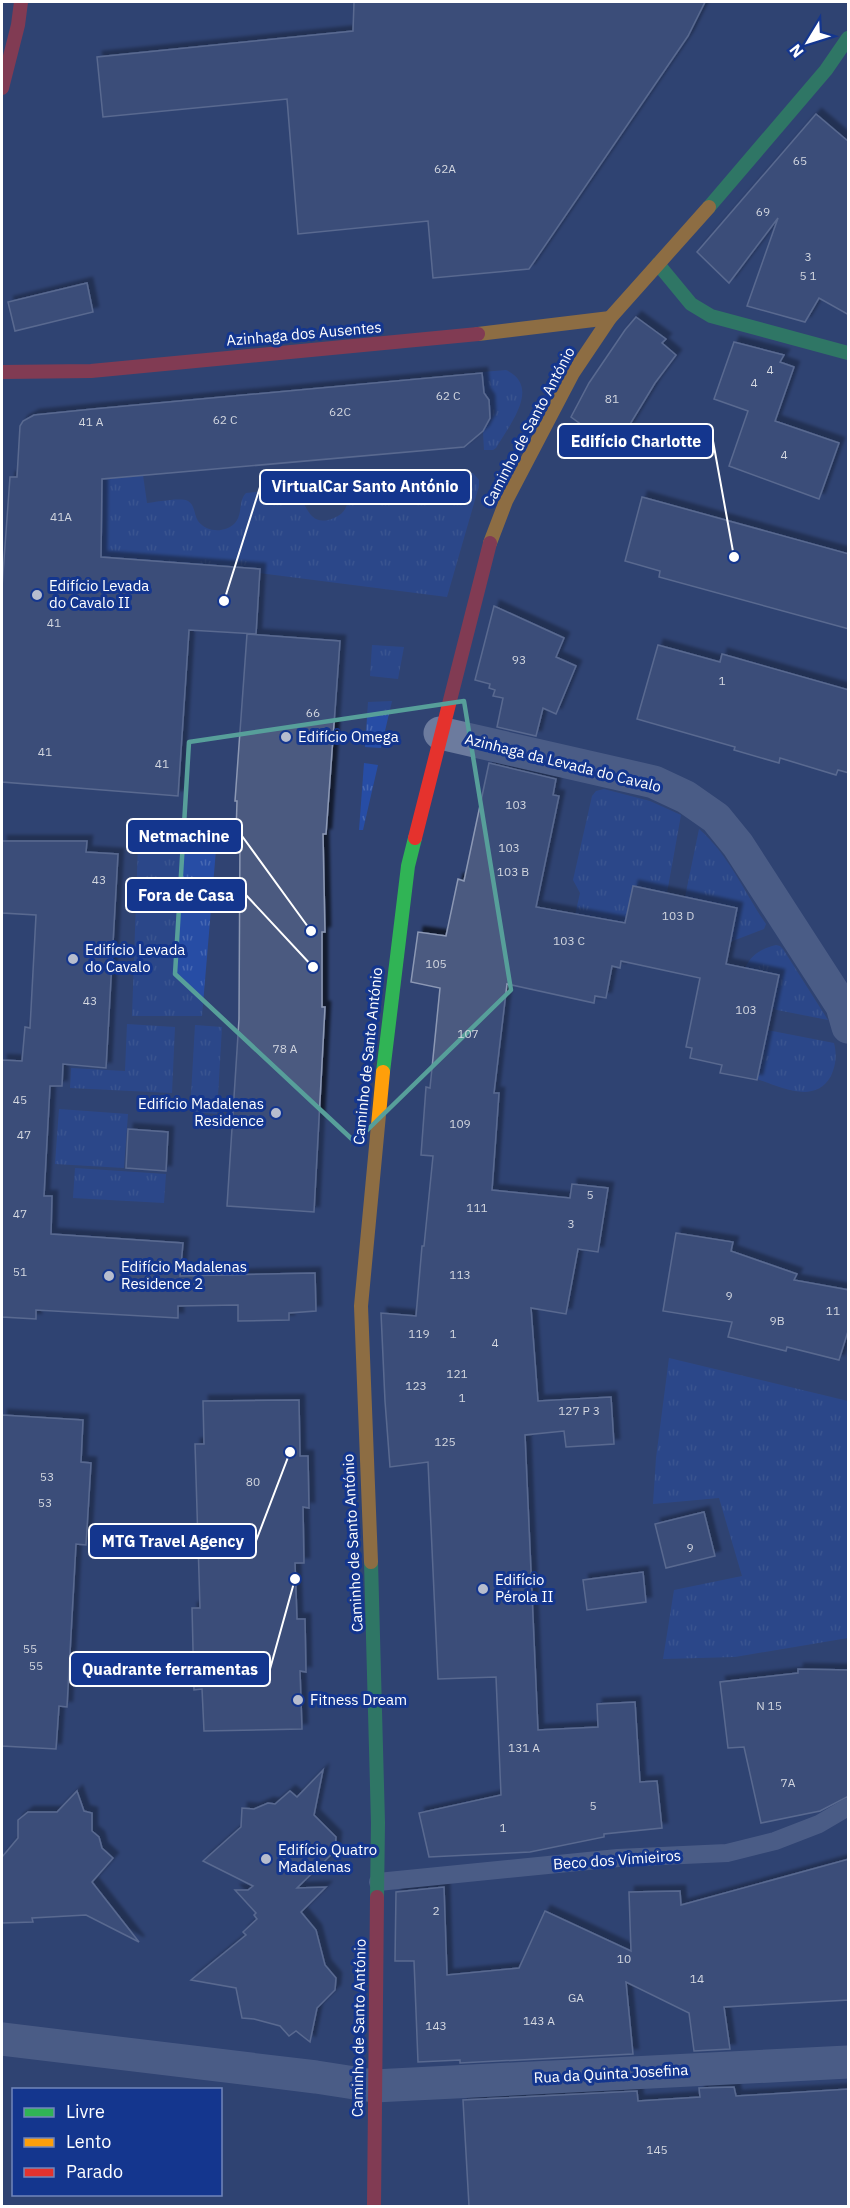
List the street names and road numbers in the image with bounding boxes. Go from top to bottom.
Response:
street label: Azinhaga dos Ausentes [226,317,382,350]
street label: Caminho de Santo António [478,344,579,510]
street label: Azinhaga da Levada do Cavalo [463,729,663,796]
street label: Caminho de Santo António [349,966,386,1146]
street label: Caminho de Santo António [338,1453,367,1633]
street label: Beco dos Vimieiros [552,1846,682,1873]
street label: Caminho de Santo António [347,1939,370,2117]
street label: Rua da Quinta Josefina [533,2060,689,2087]

